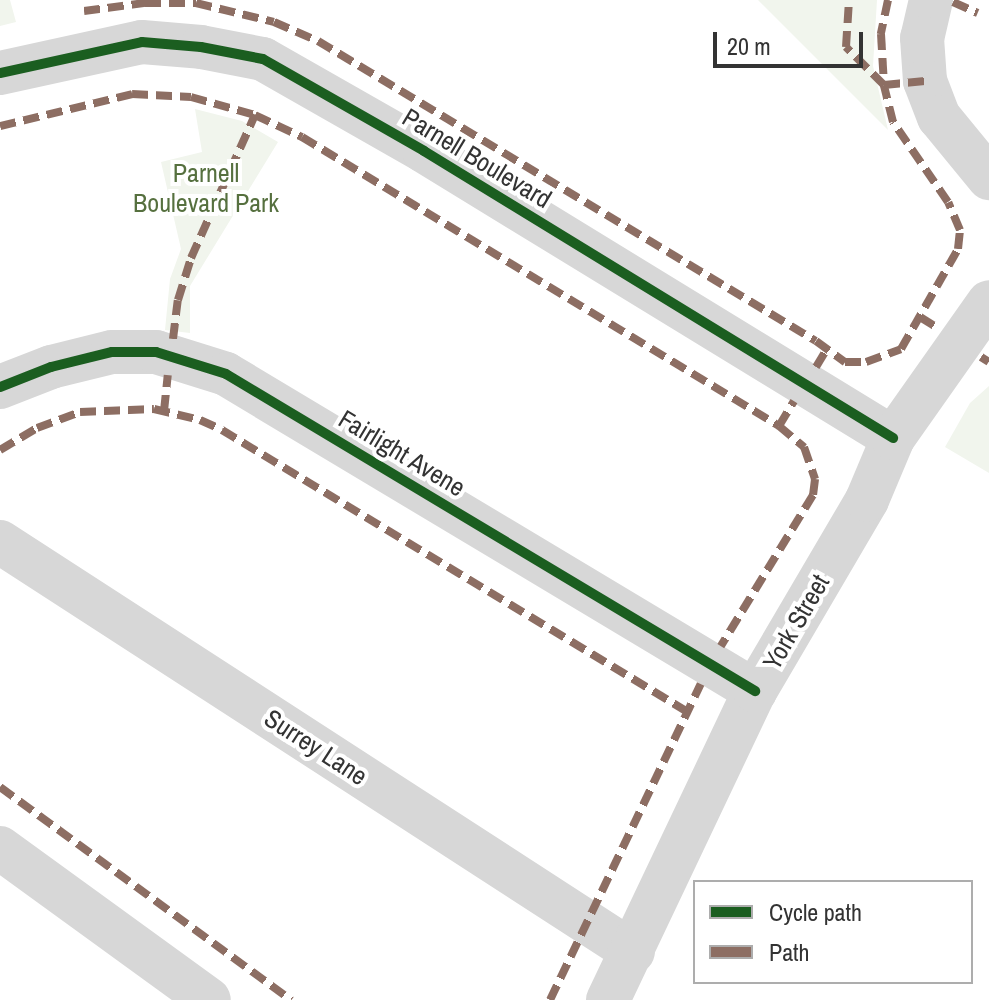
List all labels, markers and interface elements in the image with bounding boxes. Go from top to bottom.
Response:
scale bar [717,16,867,66]
text: 20 m [727,30,771,62]
street label: Parnell Boulevard [397,101,557,215]
park label: Parnell Boulevard Park [133,157,279,218]
street label: Fairlight Avene [333,403,471,503]
street label: York Street [756,569,836,675]
street label: Surrey Lane [259,702,373,792]
legend [693,880,973,984]
text: Cycle path [769,896,862,928]
text: Path [769,936,810,968]

